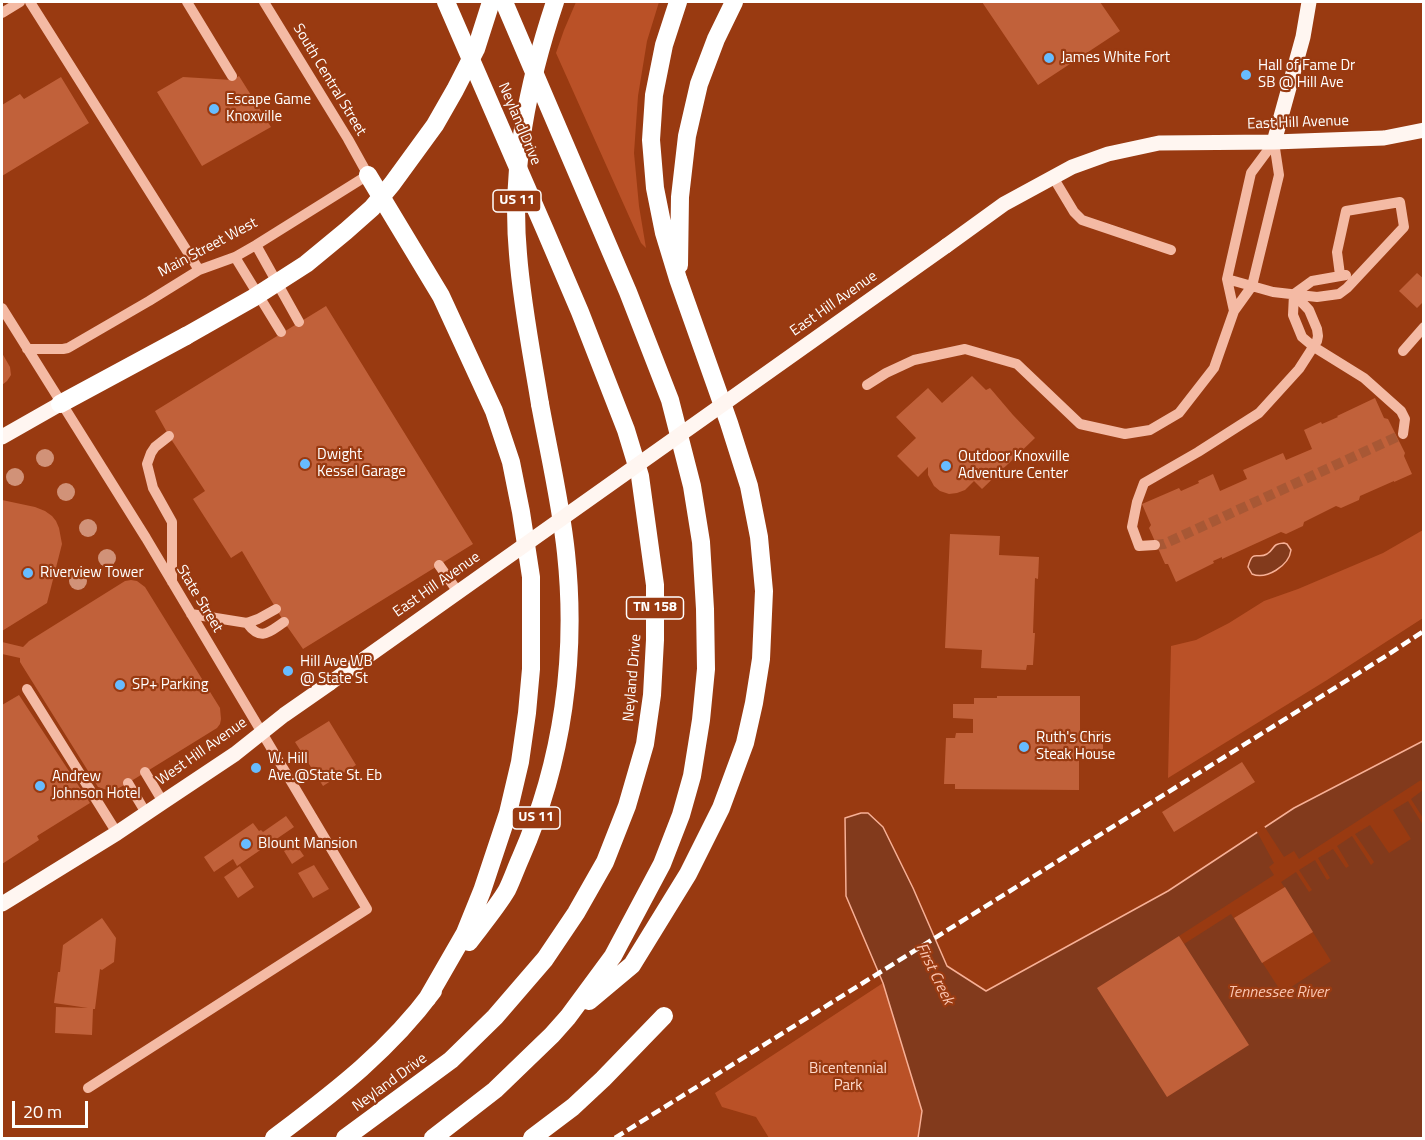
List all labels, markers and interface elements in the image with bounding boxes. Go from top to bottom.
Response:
street label: South Central Street [288,21,370,139]
place label: James White Fort [1061,49,1170,67]
marker: James White Fort [1042,51,1056,65]
place label: Hall of Fame Dr SB @ Hill Ave [1258,57,1355,92]
marker: Hall of Fame Dr SB @ Hill Ave [1239,68,1253,82]
street label: Neyland Drive [494,80,544,168]
place label: Escape Game Knoxville [226,91,311,126]
marker: Escape Game Knoxville [207,102,221,116]
street label: East Hill Avenue [1247,112,1349,134]
road number: US 11 [493,190,541,212]
street label: Main Street West [155,214,261,282]
street label: East Hill Avenue [787,267,881,341]
place label: Dwight Kessel Garage [317,446,406,481]
place label: Outdoor Knoxville Adventure Center [958,448,1069,483]
marker: Dwight Kessel Garage [298,457,312,471]
marker: Outdoor Knoxville Adventure Center [939,459,953,473]
street label: East Hill Avenue [390,548,484,622]
street label: State Street [172,562,226,636]
place label: Riverview Tower [40,564,144,582]
marker: Riverview Tower [21,566,35,580]
road number: TN 158 [626,597,684,619]
street label: Neyland Drive [620,633,646,723]
place label: Hill Ave WB @ State St [300,653,373,688]
marker: Hill Ave WB @ State St [281,664,295,678]
place label: SP+ Parking [132,676,208,694]
marker: SP+ Parking [113,678,127,692]
street label: West Hill Avenue [153,714,251,790]
place label: Ruth's Chris Steak House [1036,729,1115,764]
marker: Ruth's Chris Steak House [1017,740,1031,754]
place label: W. Hill Ave.@State St. Eb [268,750,382,785]
marker: W. Hill Ave.@State St. Eb [249,761,263,775]
place label: Andrew Johnson Hotel [52,768,141,803]
marker: Andrew Johnson Hotel [33,779,47,793]
road number: US 11 [512,807,560,829]
place label: Blount Mansion [258,835,358,853]
marker: Blount Mansion [239,837,253,851]
water label: First Creek [911,940,957,1008]
water label: Tennessee River [1228,983,1328,1003]
street label: Neyland Drive [349,1050,431,1116]
park label: Bicentennial Park [809,1060,887,1095]
scale bar [15,1089,92,1127]
text: 20 m [23,1098,62,1125]

